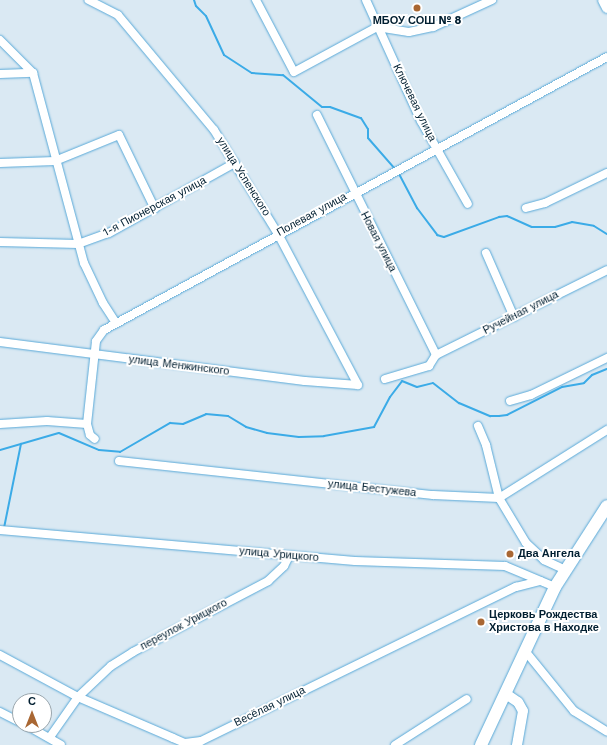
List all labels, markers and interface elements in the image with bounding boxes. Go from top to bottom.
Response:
marker: МБОУ СОШ № 8 [412,3,422,13]
place label: МБОУ СОШ № 8 [373,14,461,28]
street label: Ключевая улица [390,62,438,144]
street label: улица Успенского [213,135,273,219]
street label: 1-я Пионерская улица [101,174,209,240]
street label: Полевая улица [275,190,349,240]
street label: Новая улица [357,210,399,274]
street label: Ручейная улица [481,288,561,338]
street label: улица Менжинского [128,353,230,379]
street label: улица Бестужева [327,478,417,500]
street label: улица Урицкого [239,545,319,565]
place label: Два Ангела [518,547,580,561]
marker: Два Ангела [505,549,515,559]
street label: переулок Урицкого [138,596,230,654]
place label: Церковь Рождества Христова в Находке [489,609,599,635]
marker: Церковь Рождества Христова в Находке [476,617,486,627]
street label: Весёлая улица [232,684,308,730]
north arrow [12,693,52,733]
text: С [28,695,36,708]

